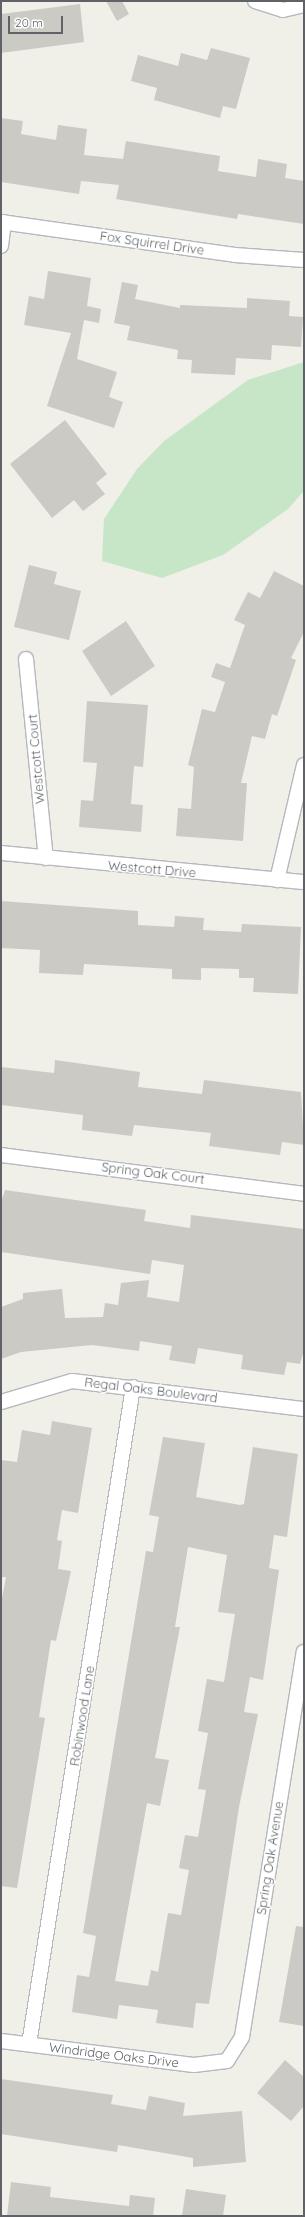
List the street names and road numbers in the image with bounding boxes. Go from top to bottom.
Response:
street label: Fox Squirrel Drive [99,228,205,258]
street label: Westcott Court [24,713,48,805]
street label: Westcott Drive [107,857,197,881]
street label: Spring Oak Court [101,1159,205,1187]
street label: Regal Oaks Boulevard [84,1374,218,1406]
street label: Robinwood Lane [66,1665,98,1767]
street label: Spring Oak Avenue [253,1800,287,1916]
street label: Windridge Oaks Drive [48,2039,180,2071]

